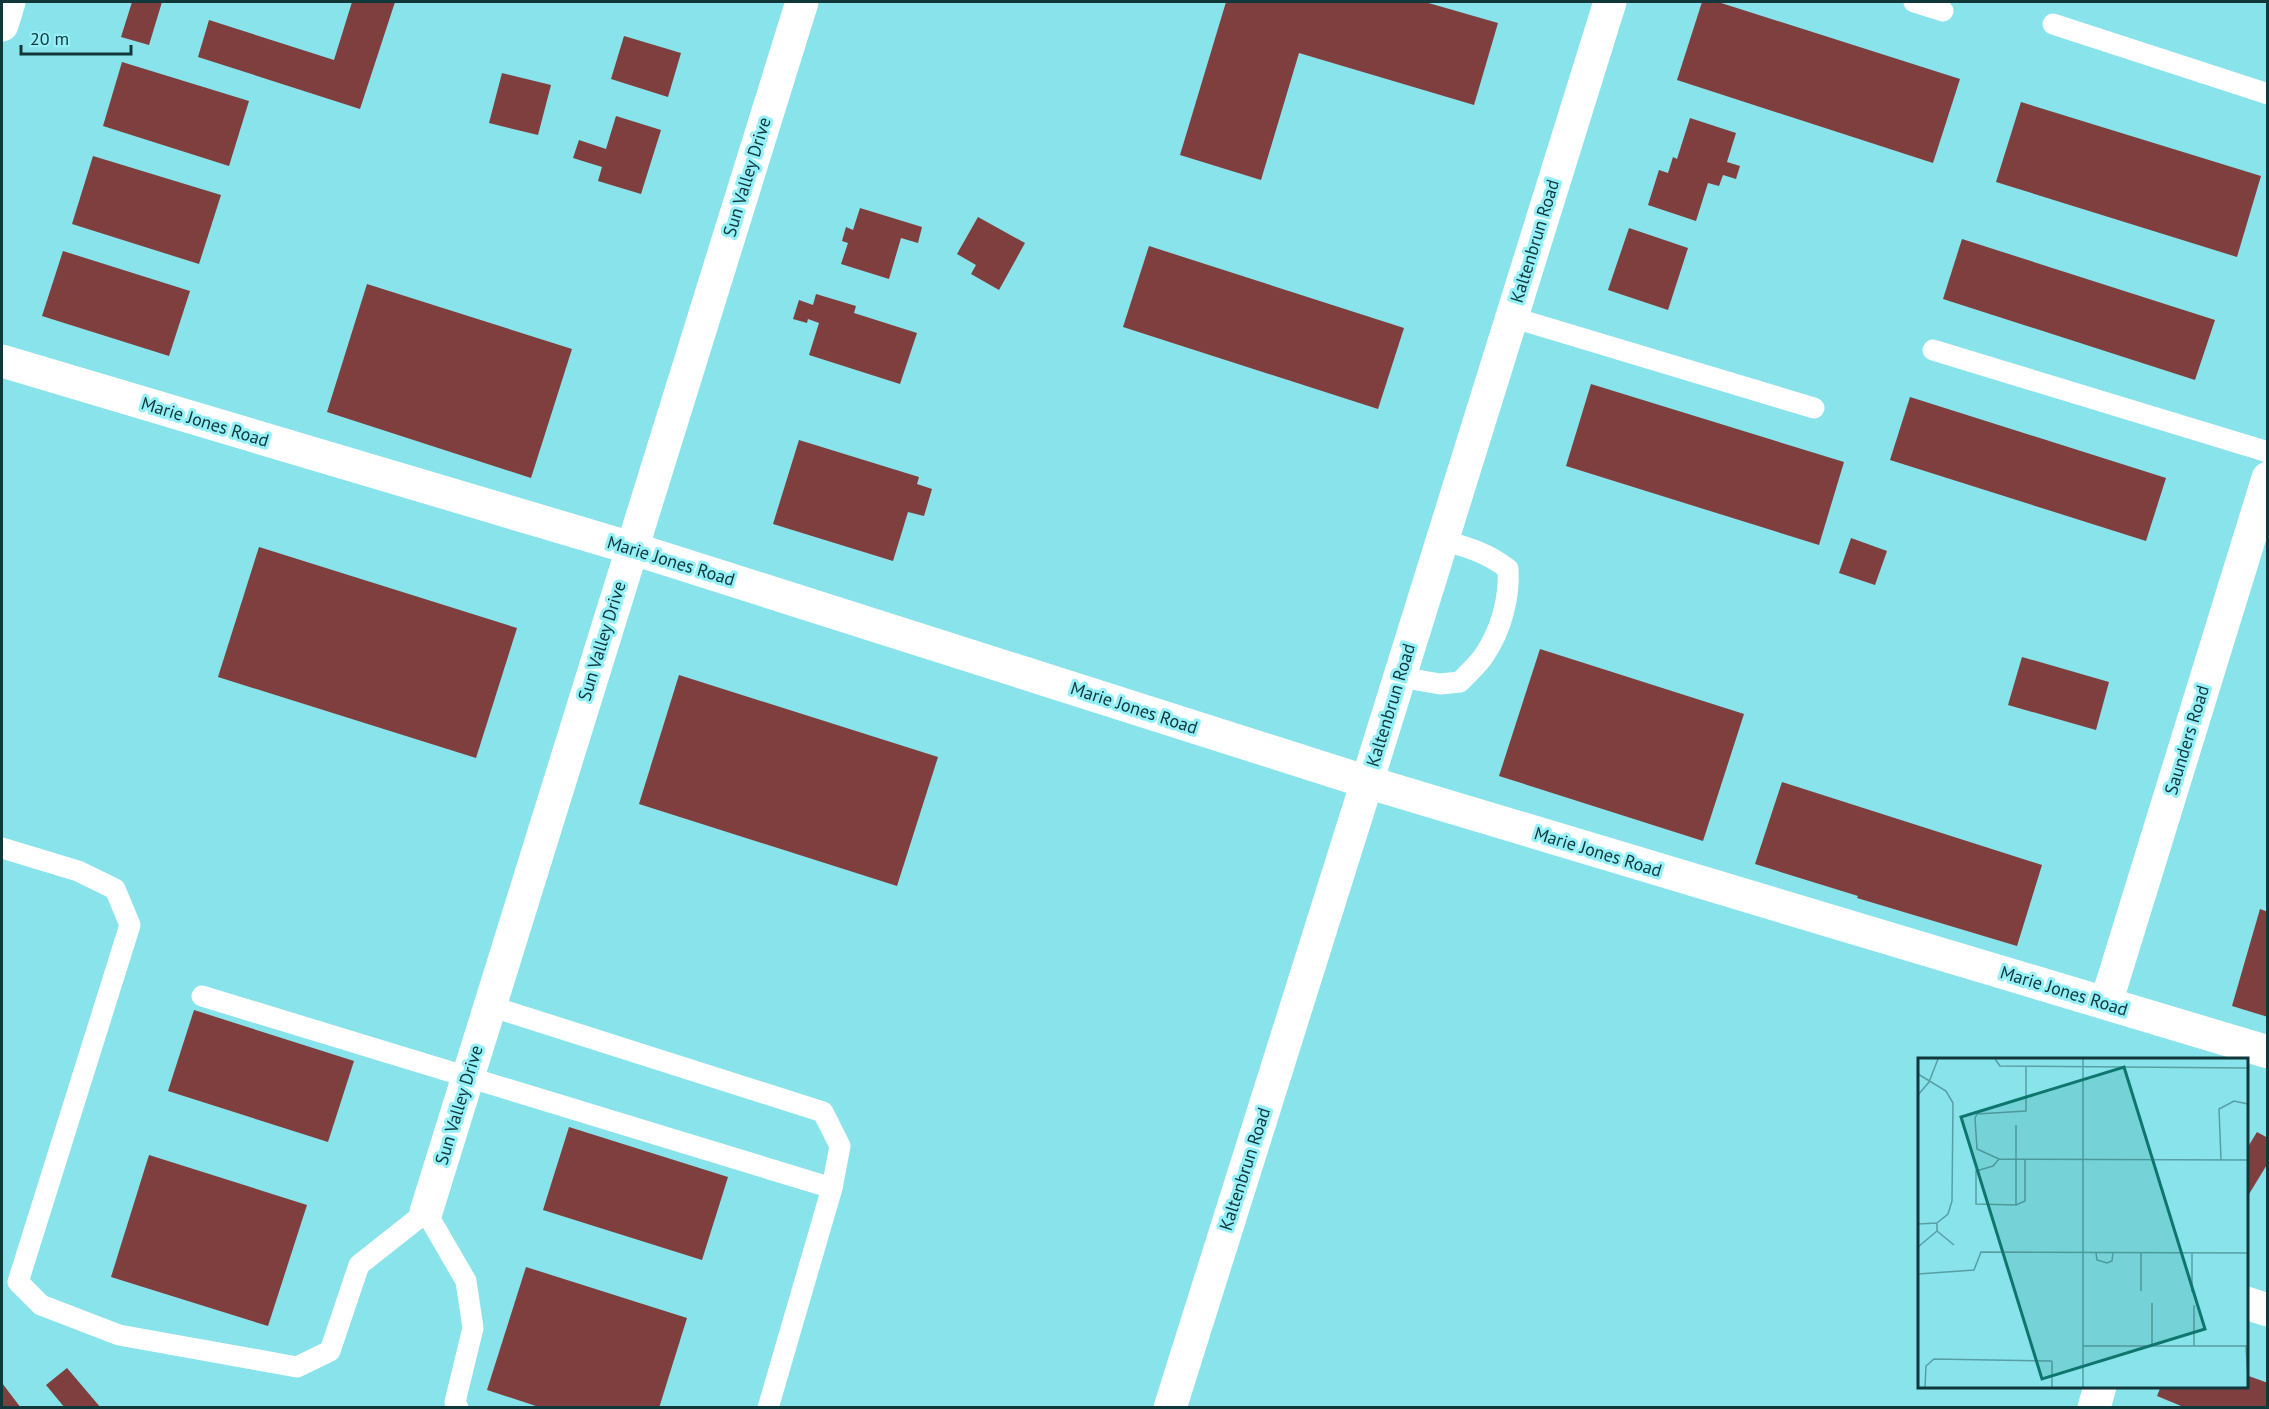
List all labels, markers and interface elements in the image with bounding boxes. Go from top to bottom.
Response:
scale bar [21,18,130,56]
text: 20 m [30,27,69,50]
street label: Sun Valley Drive [717,114,776,239]
street label: Kaltenbrun Road [1505,176,1564,305]
street label: Marie Jones Road [138,391,272,452]
street label: Marie Jones Road [604,530,738,591]
street label: Sun Valley Drive [572,578,631,703]
street label: Kaltenbrun Road [1361,640,1420,769]
street label: Marie Jones Road [1068,676,1201,739]
street label: Saunders Road [2159,682,2214,797]
street label: Marie Jones Road [1531,821,1665,882]
street label: Marie Jones Road [1997,960,2131,1021]
street label: Sun Valley Drive [429,1042,488,1167]
inset map [1918,1058,2248,1388]
street label: Kaltenbrun Road [1214,1104,1275,1233]

